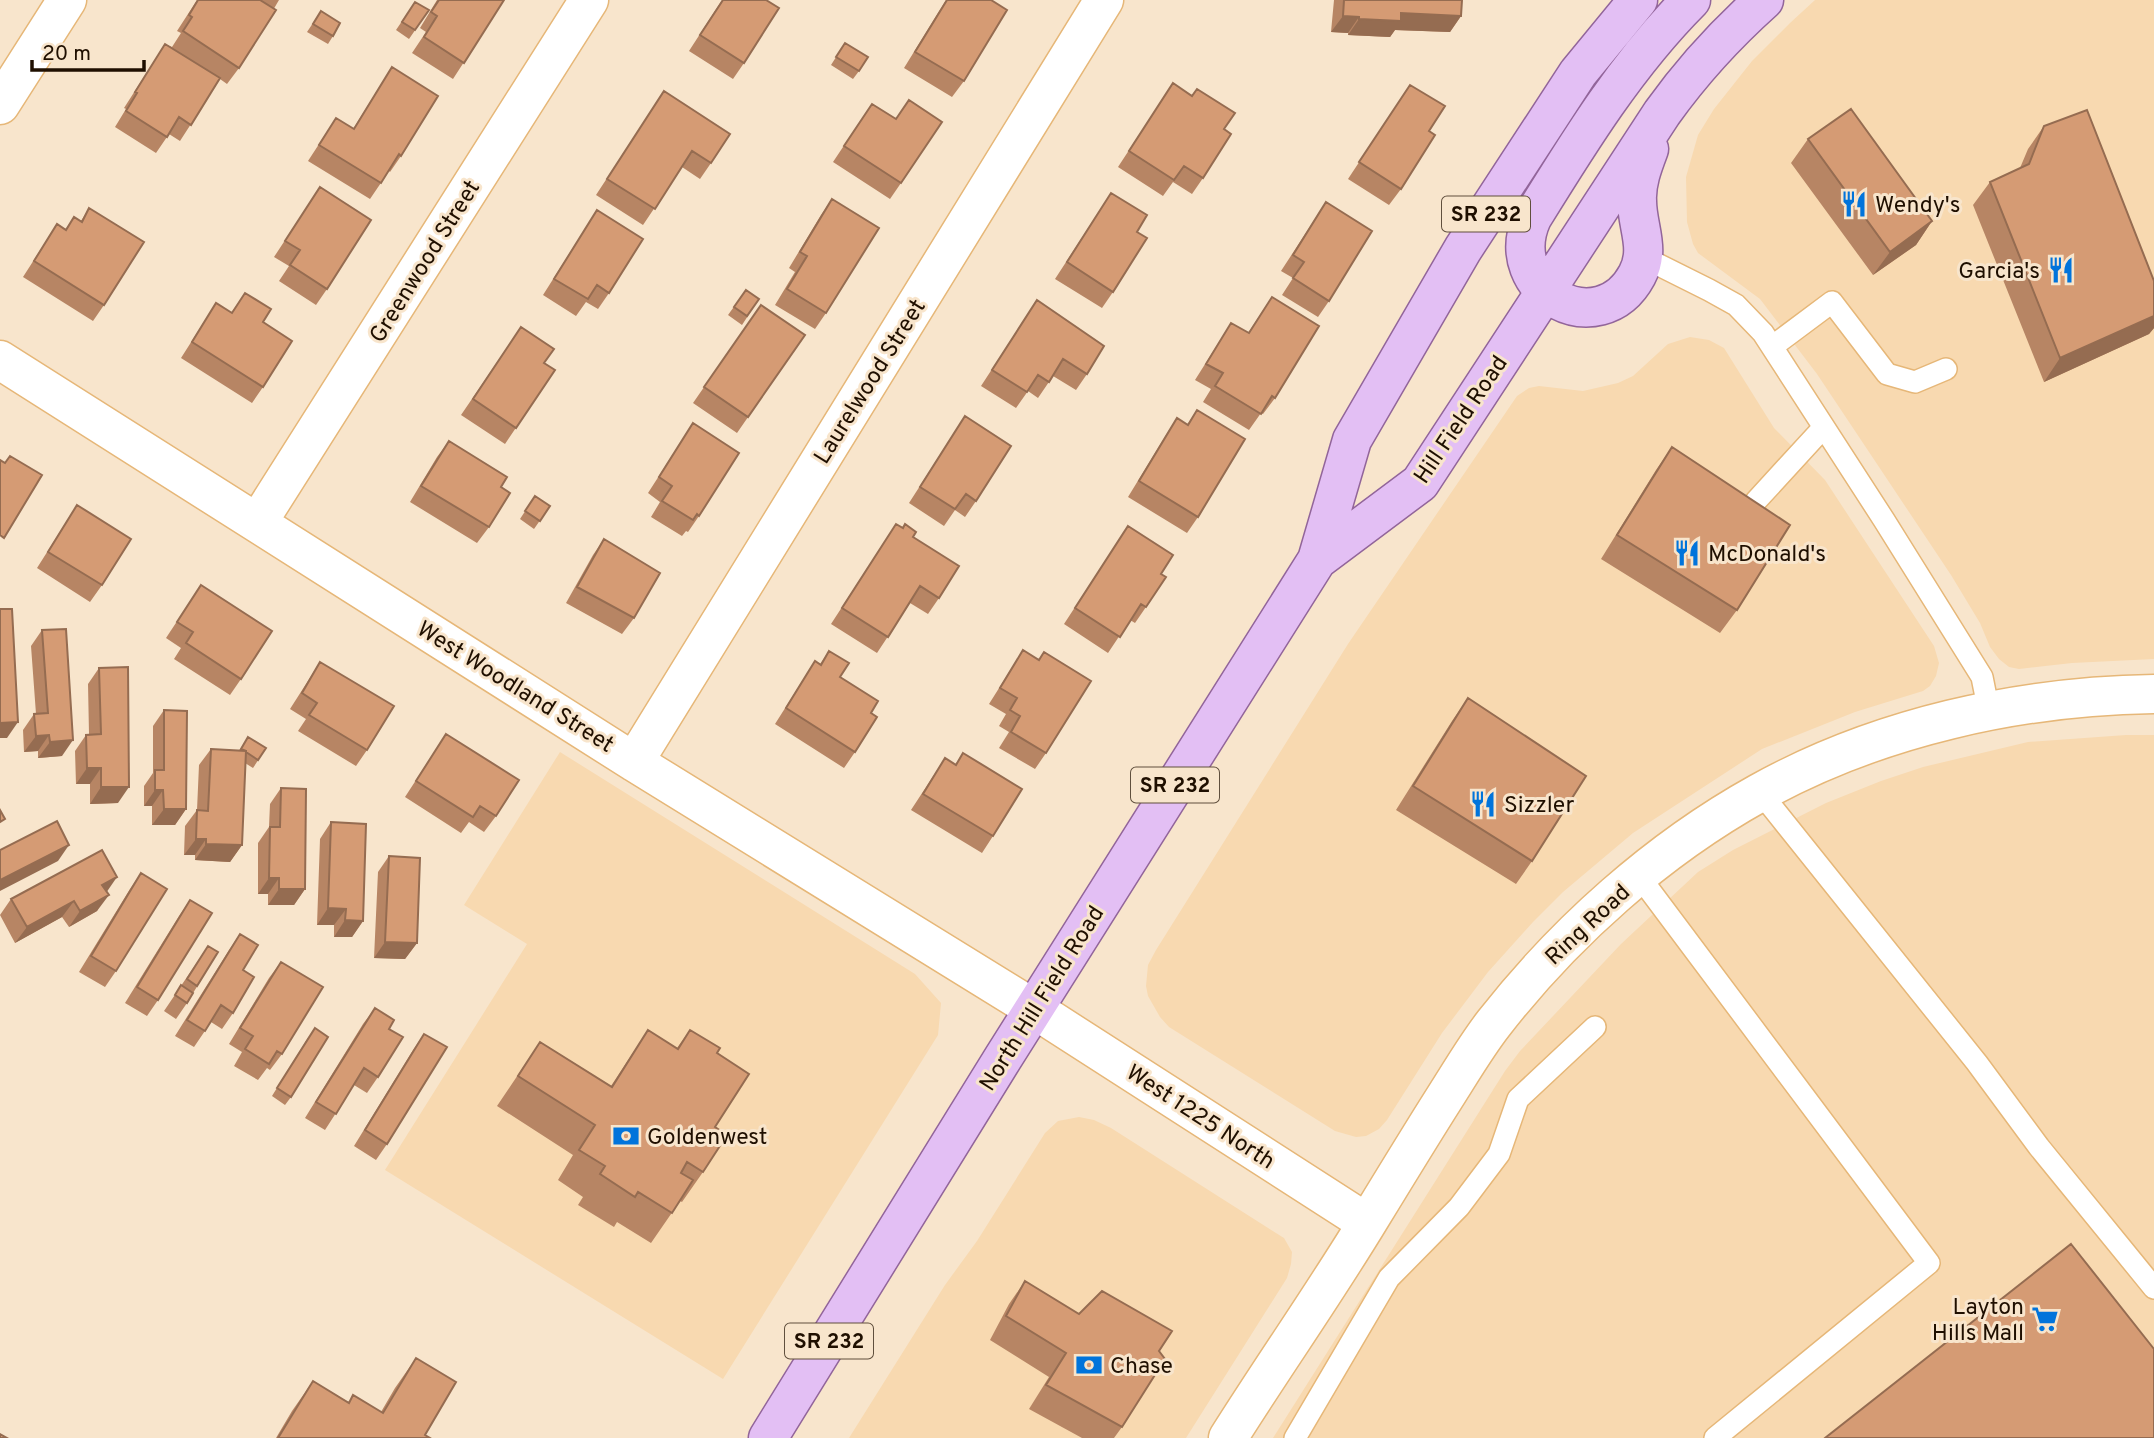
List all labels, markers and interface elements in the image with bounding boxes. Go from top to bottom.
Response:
scale bar [32,28,144,72]
text: 20 m [42,41,91,68]
street label: Greenwood Street [364,176,488,349]
restaurant icon: Wendy's [1839,189,1869,219]
place label: Wendy's [1875,192,1961,221]
road number: SR 232 [1442,196,1530,232]
restaurant icon: Garcia's [2046,255,2076,285]
place label: Garcia's [1958,258,2040,287]
street label: Laurelwood Street [809,294,934,470]
street label: Hill Field Road [1409,351,1516,490]
restaurant icon: McDonald's [1672,538,1702,568]
place label: McDonald's [1708,541,1826,570]
street label: West Woodland Street [411,616,619,761]
road number: SR 232 [1131,768,1219,802]
restaurant icon: Sizzler [1468,789,1498,819]
place label: Sizzler [1504,792,1574,821]
street label: Ring Road [1540,879,1637,973]
street label: North Hill Field Road [974,901,1112,1097]
street label: West 1225 North [1120,1059,1279,1177]
bank icon: Goldenwest [611,1121,641,1151]
place label: Goldenwest [647,1124,768,1153]
place label: Layton Hills Mall [1932,1294,2024,1349]
supermarket icon: Layton Hills Mall [2030,1304,2060,1334]
road number: SR 232 [785,1324,873,1358]
bank icon: Chase [1074,1350,1104,1380]
place label: Chase [1110,1353,1173,1382]

